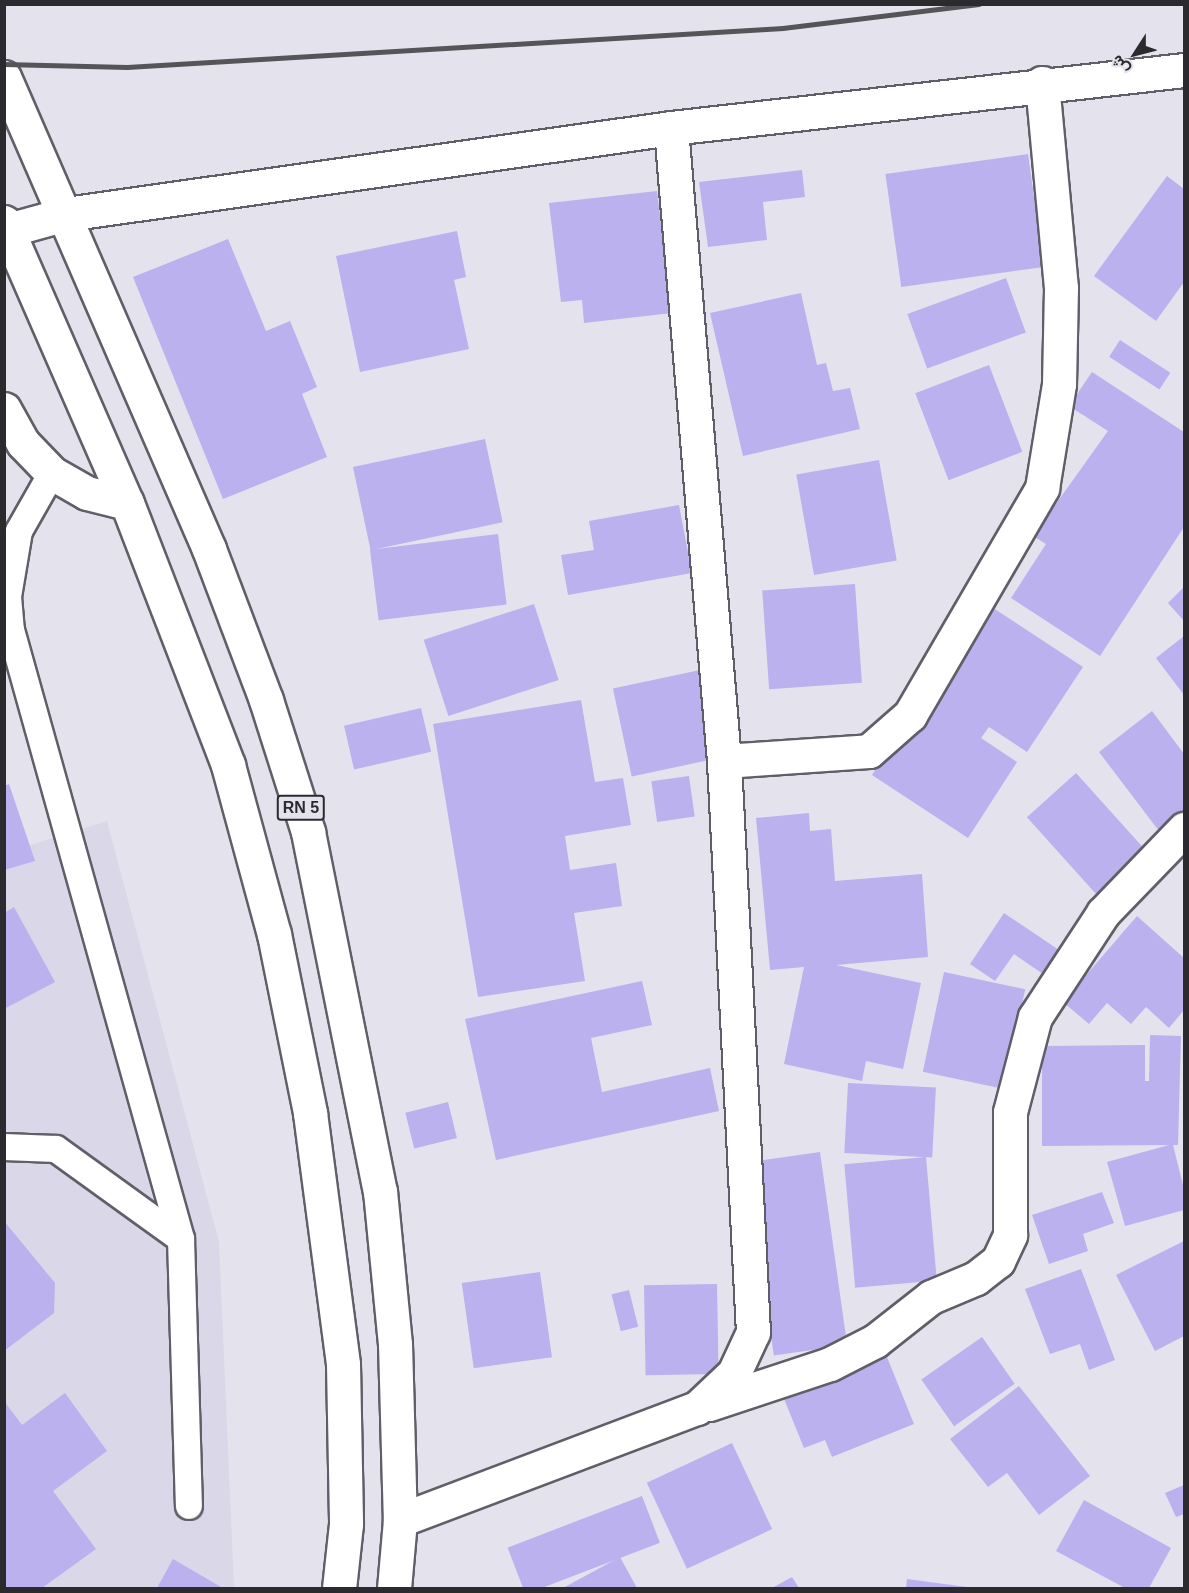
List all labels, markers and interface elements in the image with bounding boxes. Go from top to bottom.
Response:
north arrow [1105,24,1165,84]
text: ش [1108,52,1133,78]
road number: RN 5 [276,795,326,821]

